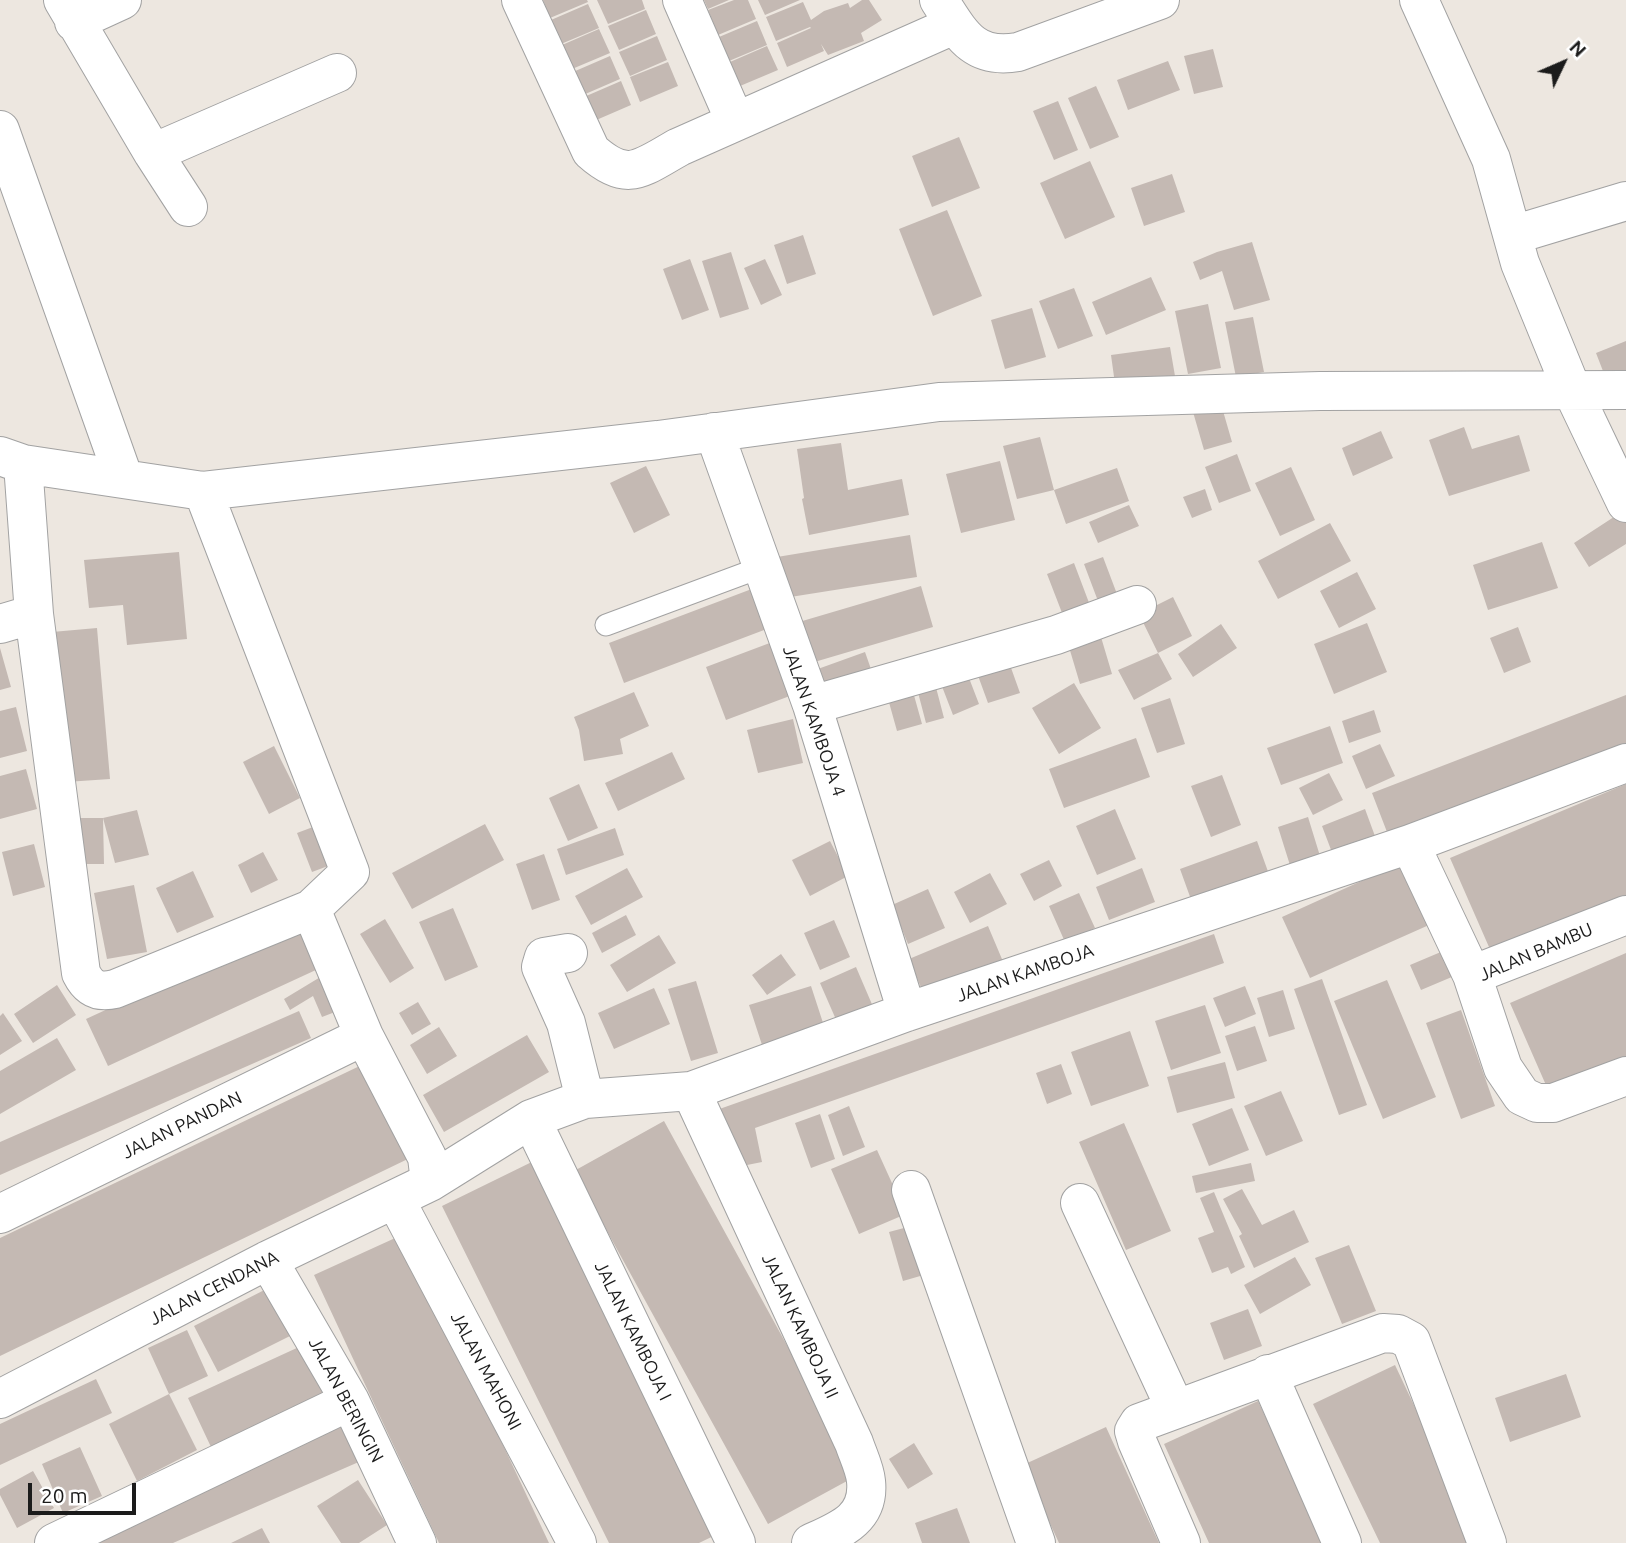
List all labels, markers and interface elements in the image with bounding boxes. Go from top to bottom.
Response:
north arrow [1528,28,1598,98]
text: N [1565,36,1591,61]
street label: JALAN KAMBOJA 4 [778,643,850,799]
street label: JALAN BAMBU [1476,918,1596,986]
street label: JALAN KAMBOJA [954,939,1096,1007]
street label: JALAN PANDAN [119,1087,245,1163]
street label: JALAN CENDANA [146,1246,282,1330]
street label: JALAN KAMBOJA II [757,1250,843,1402]
street label: JALAN KAMBOJA I [590,1258,676,1404]
street label: JALAN MAHONI [446,1308,526,1434]
street label: JALAN BERINGIN [304,1334,388,1466]
scale bar [32,1470,140,1514]
text: 20 m [41,1483,88,1507]

